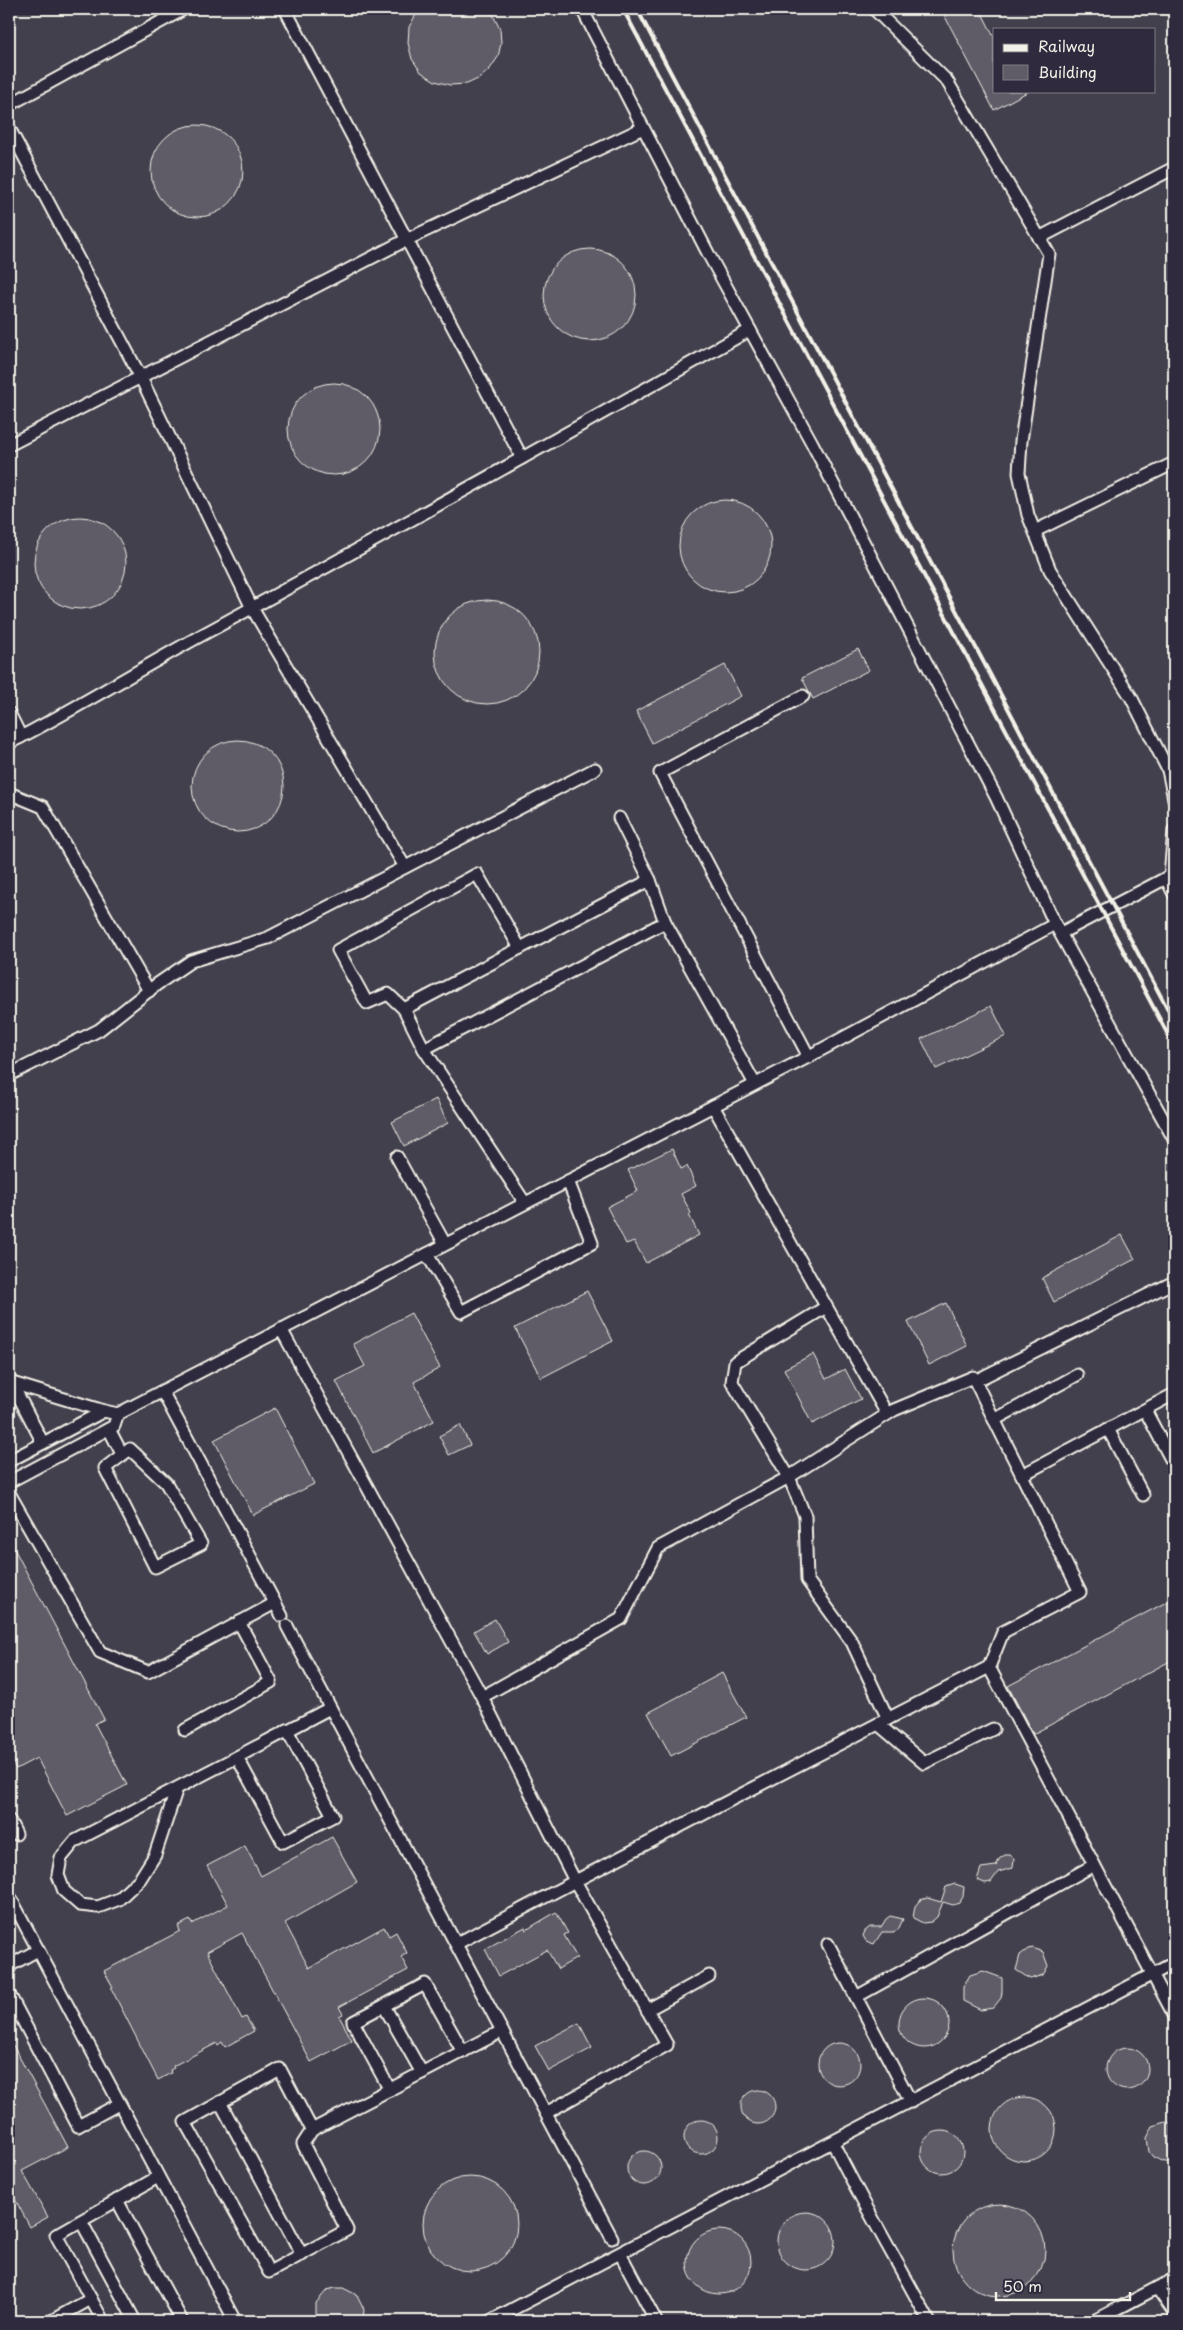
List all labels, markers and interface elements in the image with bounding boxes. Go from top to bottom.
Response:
legend [993,28,1156,92]
text: Railway [1038,34,1095,57]
text: Building [1038,60,1097,83]
scale bar [996,2270,1129,2302]
text: 50 m [1003,2274,1042,2297]

